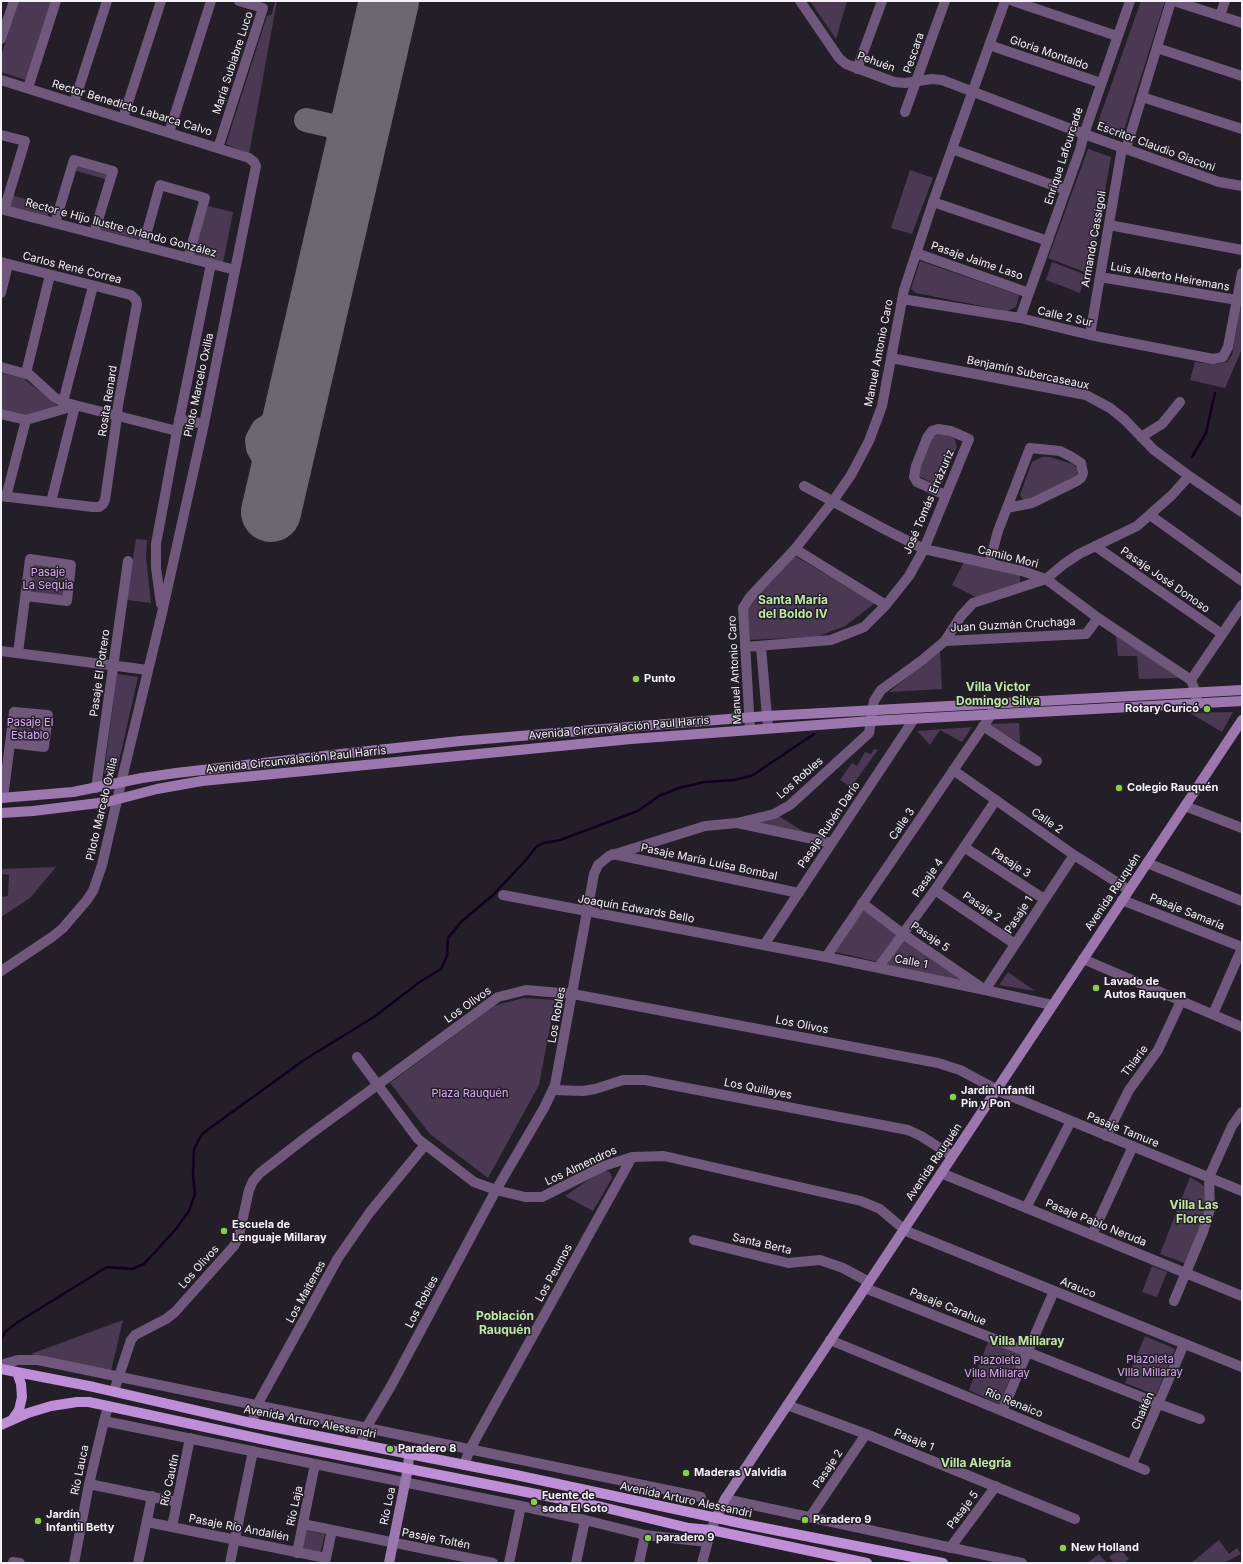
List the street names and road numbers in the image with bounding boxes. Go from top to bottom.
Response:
street label: María Subiabre Luco [210,10,256,116]
street label: Pescara [901,31,927,75]
street label: Gloria Montaldo [1008,33,1090,73]
street label: Pehuén [855,49,897,75]
street label: Rector Benedicto Labarca Calvo [50,77,214,139]
street label: Enrique Lafourcade [1042,106,1086,206]
street label: Escritor Claudio Giaconi [1095,119,1217,175]
street label: Armando Cassigoli [1079,190,1109,288]
street label: Rector e Hijo Ilustre Orlando González [24,196,218,260]
street label: Pasaje Jaime Laso [929,239,1025,283]
street label: Carlos René Correa [21,249,123,287]
street label: Luis Alberto Heiremans [1109,260,1231,294]
street label: Manuel Antonio Caro [862,298,896,408]
street label: Calle 2 Sur [1036,304,1094,330]
street label: Piloto Marcelo Oxilia [182,332,216,438]
street label: Benjamín Subercaseaux [965,354,1091,392]
street label: Rosita Renard [96,365,120,437]
street label: José Tomás Errázuriz [901,448,957,556]
street label: Camilo Mori [976,543,1040,571]
street label: Pasaje José Donoso [1118,544,1212,616]
street label: Manuel Antonio Caro [726,615,744,725]
street label: Juan Guzmán Cruchaga [950,615,1076,635]
street label: Pasaje El Potrero [87,629,113,717]
street label: Avenida Circunvalación Paul Harris [528,714,710,742]
street label: Avenida Circunvalación Paul Harris [205,744,387,776]
street label: Los Robles [774,754,826,802]
street label: Piloto Marcelo Oxilia [84,756,120,862]
street label: Pasaje Rubén Darío [795,779,863,871]
street label: Calle 3 [887,805,917,843]
street label: Calle 2 [1029,805,1065,837]
street label: Pasaje María Luísa Bombal [640,841,778,883]
street label: Pasaje 3 [989,845,1033,881]
street label: Avenida Rauquén [1082,851,1144,933]
street label: Pasaje 4 [910,856,946,900]
street label: Pasaje 2 [960,889,1004,925]
street label: Pasaje Samaría [1148,891,1226,933]
street label: Joaquín Edwards Bello [577,892,695,926]
street label: Pasaje 1 [1002,894,1036,936]
street label: Pasaje 5 [908,919,952,955]
street label: Calle 1 [893,952,929,972]
street label: Los Olivos [442,984,494,1026]
street label: Los Robles [546,986,568,1044]
street label: Los Olivos [774,1013,830,1037]
street label: Thiarie [1119,1043,1151,1079]
street label: Los Quillayes [723,1076,793,1102]
street label: Pasaje Tamure [1085,1110,1161,1150]
street label: Avenida Rauquén [903,1121,965,1203]
street label: Los Almendros [543,1144,619,1188]
street label: Pasaje Pablo Neruda [1044,1197,1148,1249]
street label: Santa Berta [731,1231,793,1257]
street label: Los Peumos [533,1242,575,1304]
street label: Los Olivos [176,1243,222,1291]
street label: Los Maitenes [283,1259,329,1325]
street label: Los Robles [403,1274,441,1330]
street label: Arauco [1058,1275,1098,1301]
street label: Pasaje Carahue [908,1286,988,1328]
street label: Río Renaico [983,1385,1045,1421]
street label: Chaitén [1129,1390,1157,1432]
street label: Avenida Arturo Alessandri [243,1403,377,1441]
street label: Pasaje 1 [892,1426,936,1454]
street label: Río Lauca [68,1444,92,1496]
street label: Pasaje 2 [810,1447,846,1491]
street label: Río Cautín [158,1453,182,1507]
street label: Avenida Arturo Alessandri [619,1480,753,1520]
street label: Río Laja [284,1485,306,1527]
street label: Río Loa [378,1486,398,1526]
street label: Pasaje 5 [944,1488,982,1532]
street label: Pasaje Río Andalién [188,1512,290,1544]
street label: Pasaje Toltén [401,1526,471,1552]

